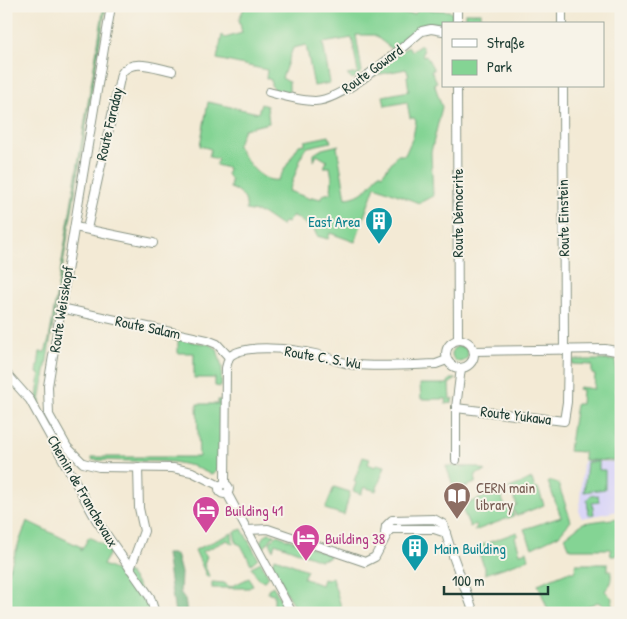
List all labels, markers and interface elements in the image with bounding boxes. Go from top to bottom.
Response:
legend [442,22,604,88]
text: Straße [487,32,525,53]
street label: Route Goward [337,40,407,98]
text: Park [487,56,512,77]
street label: Route Faraday [90,85,128,163]
street label: Route Démocrite [447,169,468,257]
street label: Route Einstein [552,179,574,257]
building icon: East Area [364,206,394,245]
place label: East Area [308,211,360,232]
street label: Route Weisskopf [44,263,78,354]
street label: Route Salam [113,310,183,344]
street label: Route C. S. Wu [283,340,363,374]
street label: Route Yukawa [479,400,553,430]
street label: Chemin de Franchevaux [42,431,124,551]
place label: CERN main library [476,477,536,515]
library icon: CERN main library [442,481,472,520]
hotel icon: Building 41 [191,495,221,534]
place label: Building 41 [225,500,283,521]
hotel icon: Building 38 [291,523,321,562]
place label: Building 38 [325,528,385,549]
building icon: Main Building [400,533,430,572]
place label: Main Building [434,538,506,559]
scale bar [444,564,548,596]
text: 100 m [452,570,485,591]

